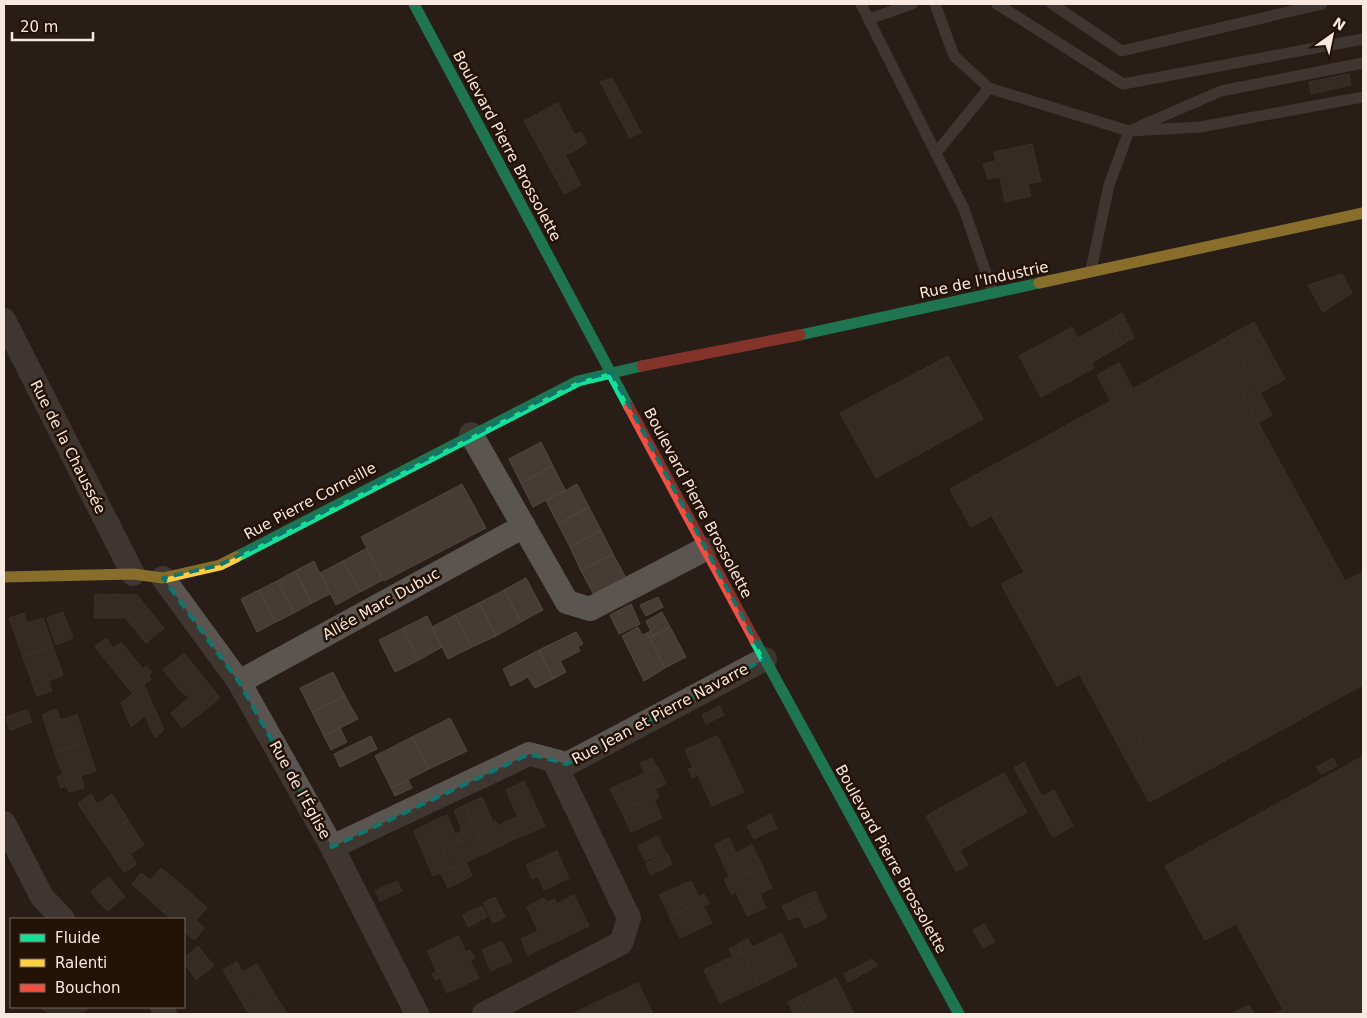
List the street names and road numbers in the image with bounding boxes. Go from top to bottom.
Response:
street label: Boulevard Pierre Brossolette [449,48,565,244]
street label: Rue de l'Industrie [918,258,1050,302]
street label: Rue de la Chaussée [26,377,110,517]
street label: Boulevard Pierre Brossolette [640,405,756,601]
street label: Rue Pierre Corneille [241,459,379,543]
street label: Allée Marc Dubuc [319,564,443,644]
street label: Rue Jean et Pierre Navarre [569,660,751,768]
street label: Rue de l'Église [266,737,335,842]
street label: Boulevard Pierre Brossolette [831,761,951,957]

